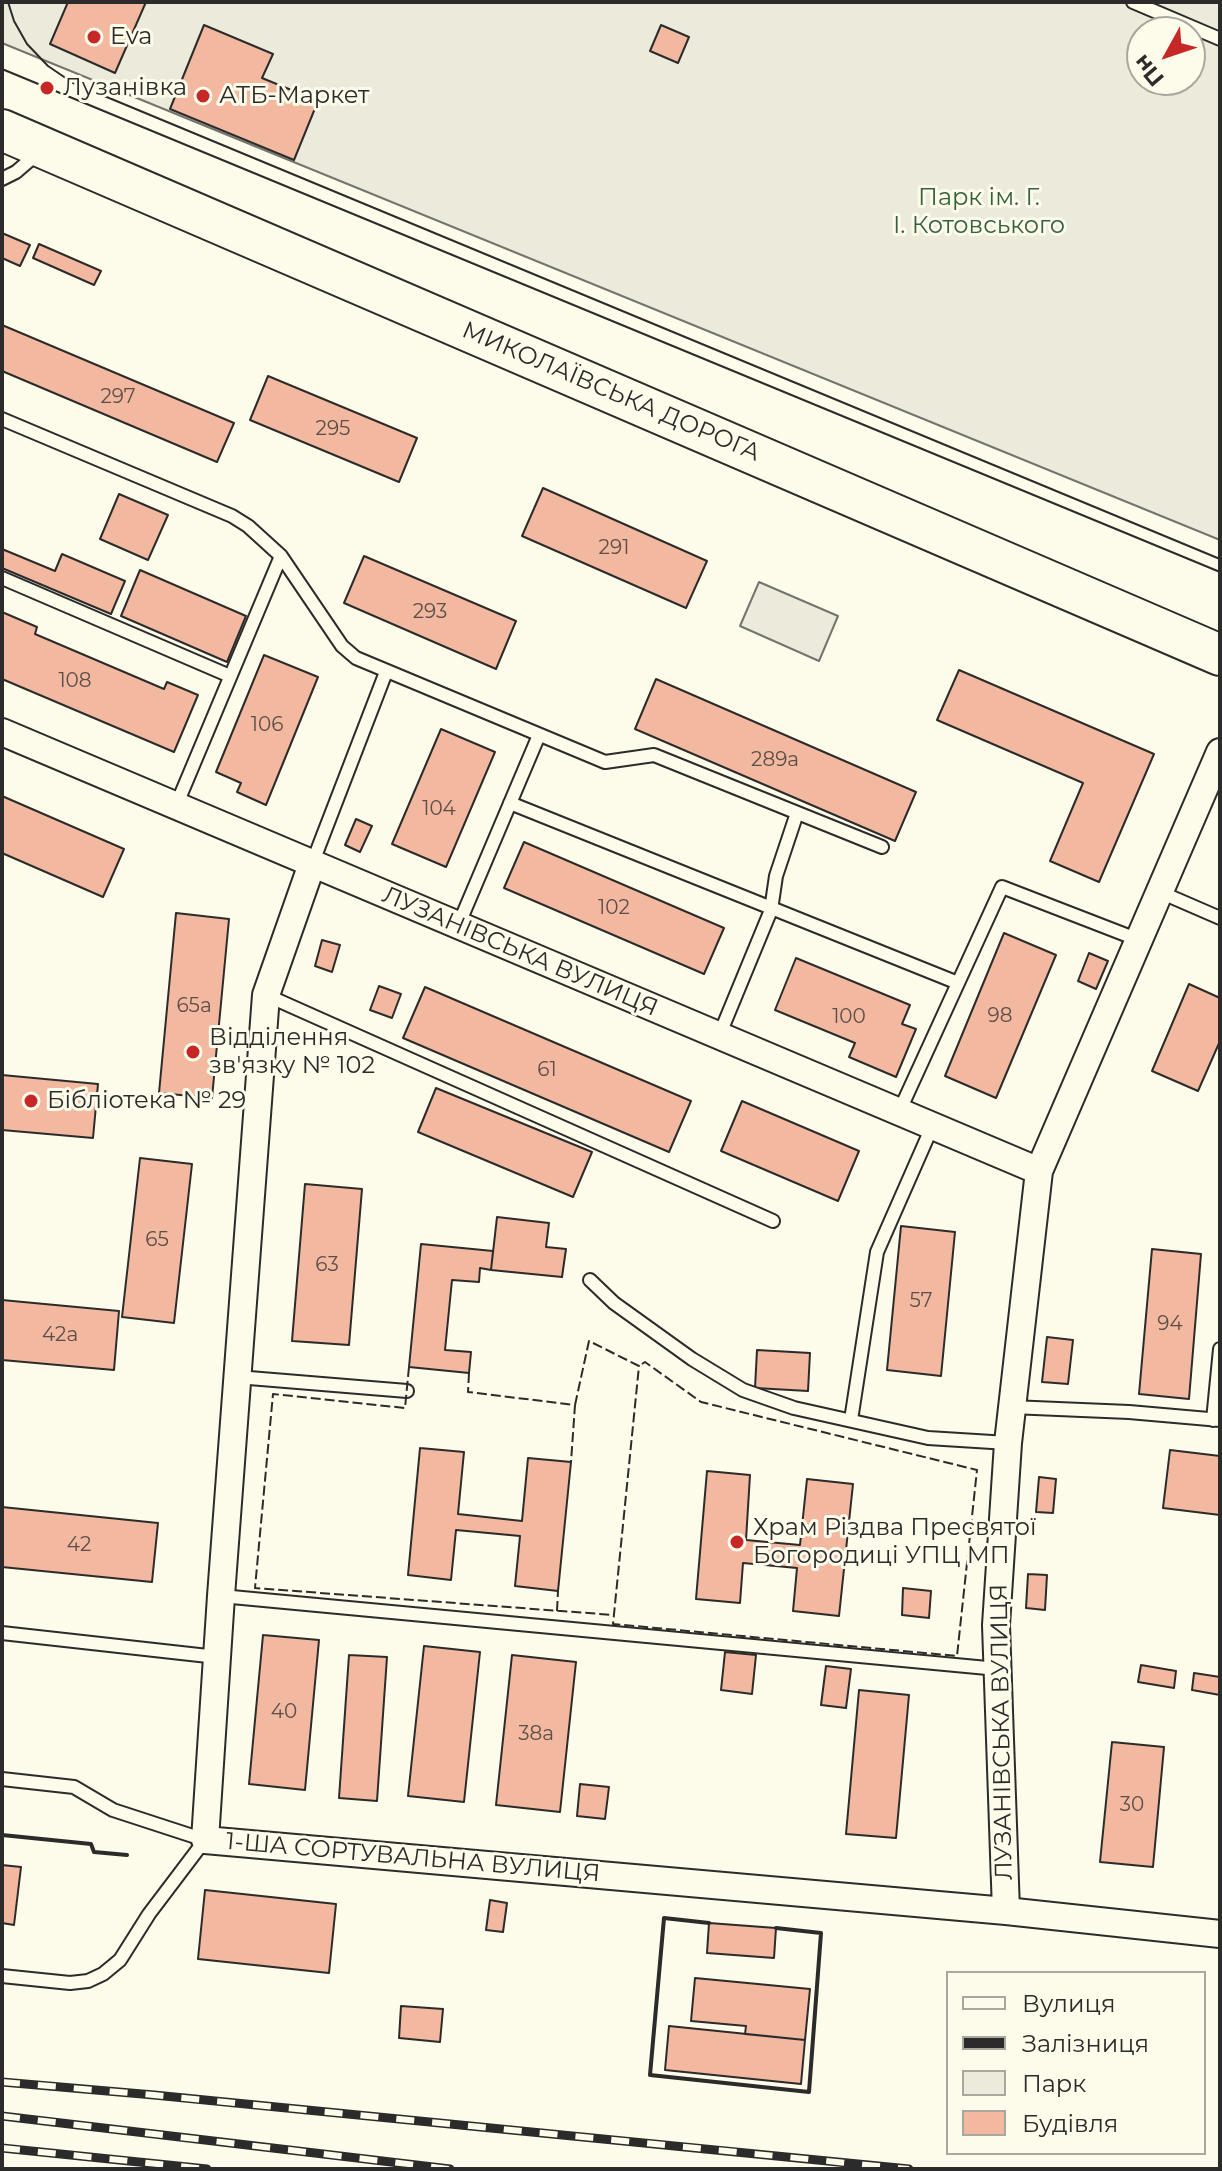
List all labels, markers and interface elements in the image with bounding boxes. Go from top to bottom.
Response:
north arrow [1126,16,1206,96]
place label: Eva [110,23,152,51]
marker: Eva [85,28,103,46]
text: Пн [1128,49,1170,92]
place label: Лузанівка [63,74,187,102]
marker: Лузанівка [38,79,56,97]
place label: АТБ-Маркет [219,82,369,110]
marker: АТБ-Маркет [194,87,212,105]
park label: Парк ім. Г. І. Котовського [893,184,1065,240]
street label: МИКОЛАЇВСЬКА ДОРОГА [458,316,764,468]
house number: 297 [100,385,136,409]
house number: 295 [316,417,350,441]
house number: 291 [599,536,629,560]
house number: 293 [413,600,447,624]
house number: 108 [58,669,92,693]
house number: 106 [251,713,283,737]
house number: 289а [751,748,799,772]
house number: 104 [422,797,456,821]
street label: ЛУЗАНІВСЬКА ВУЛИЦЯ [378,881,662,1023]
house number: 102 [598,896,630,920]
house number: 65а [176,994,212,1018]
house number: 98 [988,1004,1012,1028]
house number: 100 [832,1005,866,1029]
place label: Відділення зв'язку № 102 [209,1024,375,1080]
marker: Відділення зв'язку № 102 [184,1043,202,1061]
house number: 61 [537,1058,557,1082]
place label: Бібліотека № 29 [47,1087,246,1115]
marker: Бібліотека № 29 [22,1092,40,1110]
house number: 65 [145,1228,169,1252]
house number: 63 [315,1253,339,1277]
house number: 57 [910,1289,932,1313]
house number: 94 [1157,1312,1183,1336]
house number: 42а [42,1323,78,1347]
place label: Храм Різдва Пресвятої Богородиці УПЦ МП [753,1514,1037,1570]
house number: 42 [67,1533,91,1557]
marker: Храм Різдва Пресвятої Богородиці УПЦ МП [728,1533,746,1551]
street label: ЛУЗАНІВСЬКА ВУЛИЦЯ [985,1584,1019,1880]
house number: 40 [271,1700,297,1724]
house number: 38а [518,1722,554,1746]
house number: 30 [1120,1793,1144,1817]
street label: 1-ША СОРТУВАЛЬНА ВУЛИЦЯ [225,1827,601,1889]
legend [946,1971,1206,2155]
text: Вулиця [1022,1989,1115,2018]
text: Залізниця [1022,2029,1149,2058]
text: Парк [1022,2069,1086,2098]
text: Будівля [1022,2109,1118,2138]

